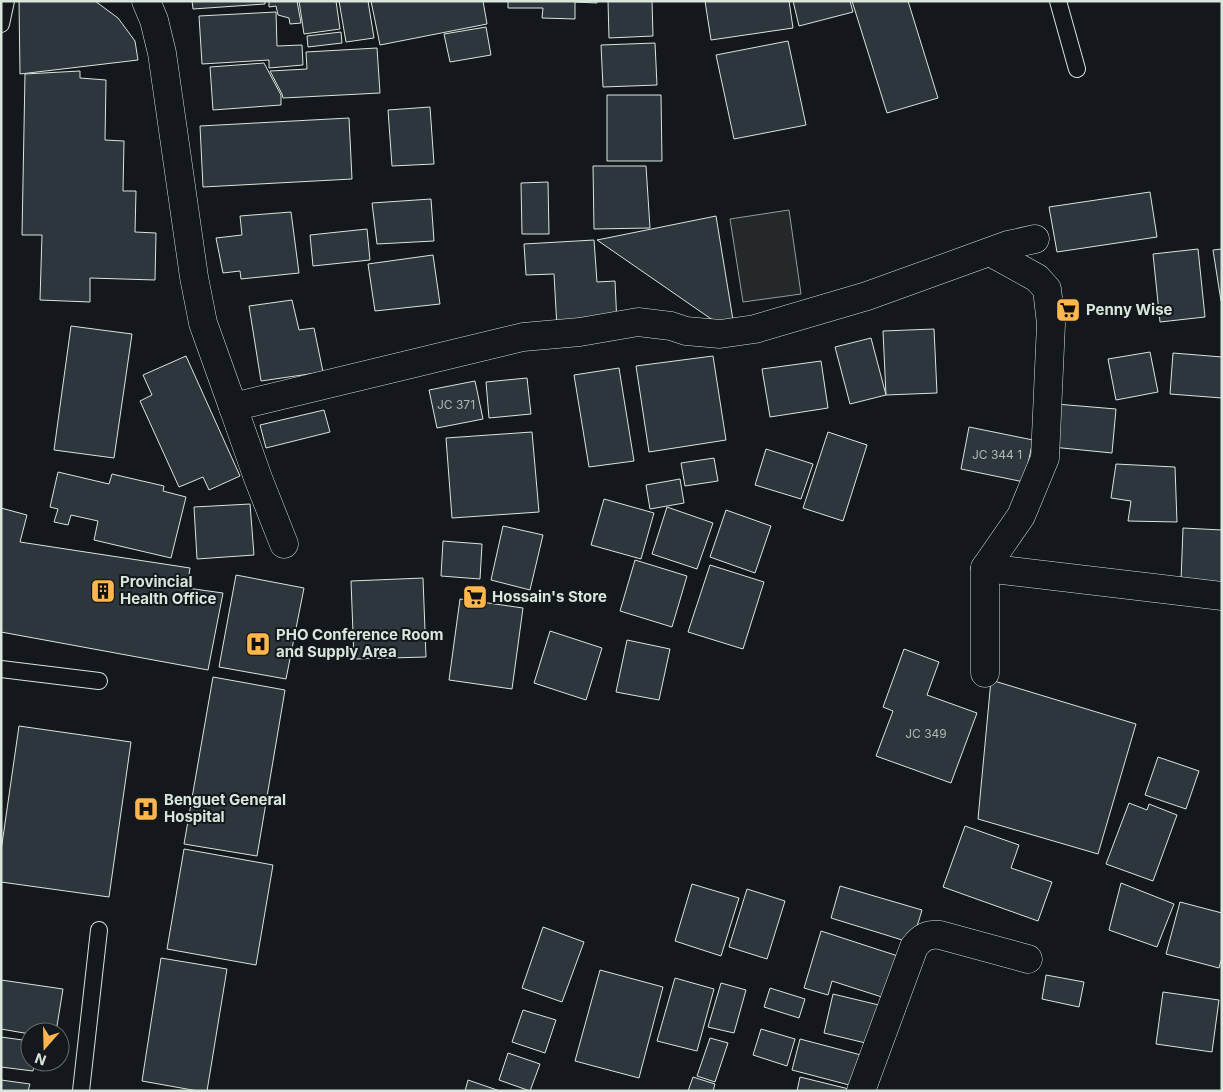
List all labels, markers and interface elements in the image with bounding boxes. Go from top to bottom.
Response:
supermarket icon: Penny Wise [1055,297,1081,323]
place label: Penny Wise [1086,300,1173,319]
house number: JC 371 [437,397,475,412]
house number: JC 344 1 [972,447,1022,462]
place label: Provincial Health Office [120,572,217,608]
building icon: Provincial Health Office [90,578,116,604]
supermarket icon: Hossain's Store [462,584,488,610]
place label: Hossain's Store [492,587,607,606]
place label: PHO Conference Room and Supply Area [276,625,443,661]
hospital icon: PHO Conference Room and Supply Area [245,631,271,657]
house number: JC 349 [905,726,947,741]
place label: Benguet General Hospital [164,790,286,826]
hospital icon: Benguet General Hospital [133,796,159,822]
north arrow [20,1022,70,1072]
text: N [32,1050,48,1069]

